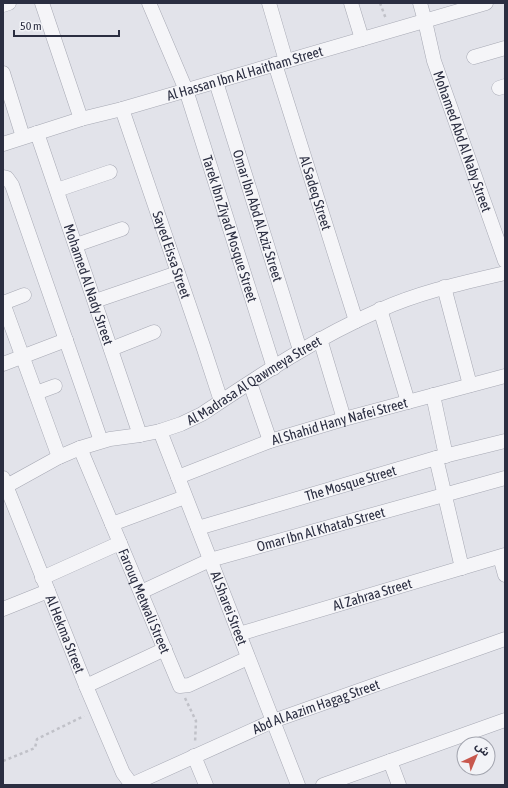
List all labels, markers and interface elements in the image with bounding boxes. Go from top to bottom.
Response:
scale bar [14,12,119,38]
text: 50 m [20,19,42,33]
street label: Al Hassan Ibn Al Haitham Street [165,43,325,104]
street label: Mohamed Abd Al Naby Street [430,69,495,214]
street label: Omar Ibn Abd Al Aziz Street [230,148,286,283]
street label: Tarek Ibn Ziyad Mosque Street [199,153,261,304]
street label: Al Sadeq Street [296,154,335,232]
street label: Sayed Eissa Street [149,209,194,300]
street label: Mohamed Al Nady Street [61,222,117,347]
street label: Al Madrasa Al Qawmeya Street [184,333,324,428]
street label: Al Shahid Hany Nafei Street [270,394,409,448]
street label: The Mosque Street [303,462,398,504]
street label: Omar Ibn Al Khatab Street [255,504,387,555]
street label: Farouq Metwali Street [115,546,173,656]
street label: Al Sharei Street [207,569,251,647]
street label: Al Zahraa Street [331,575,414,614]
street label: Al Hekma Street [43,593,88,675]
street label: Abd Al Aazim Hagag Street [250,676,381,737]
north arrow [456,736,496,776]
text: ش [473,739,493,759]

